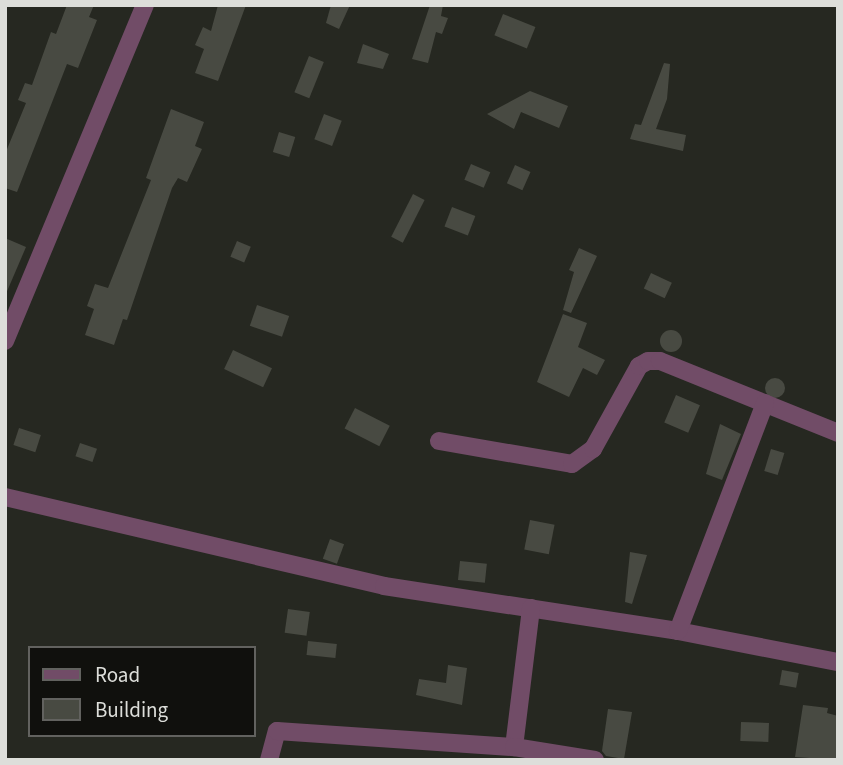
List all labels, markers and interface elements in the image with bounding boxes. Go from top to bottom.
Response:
legend [28,646,256,737]
text: Road [95,660,140,690]
text: Building [95,695,168,725]

